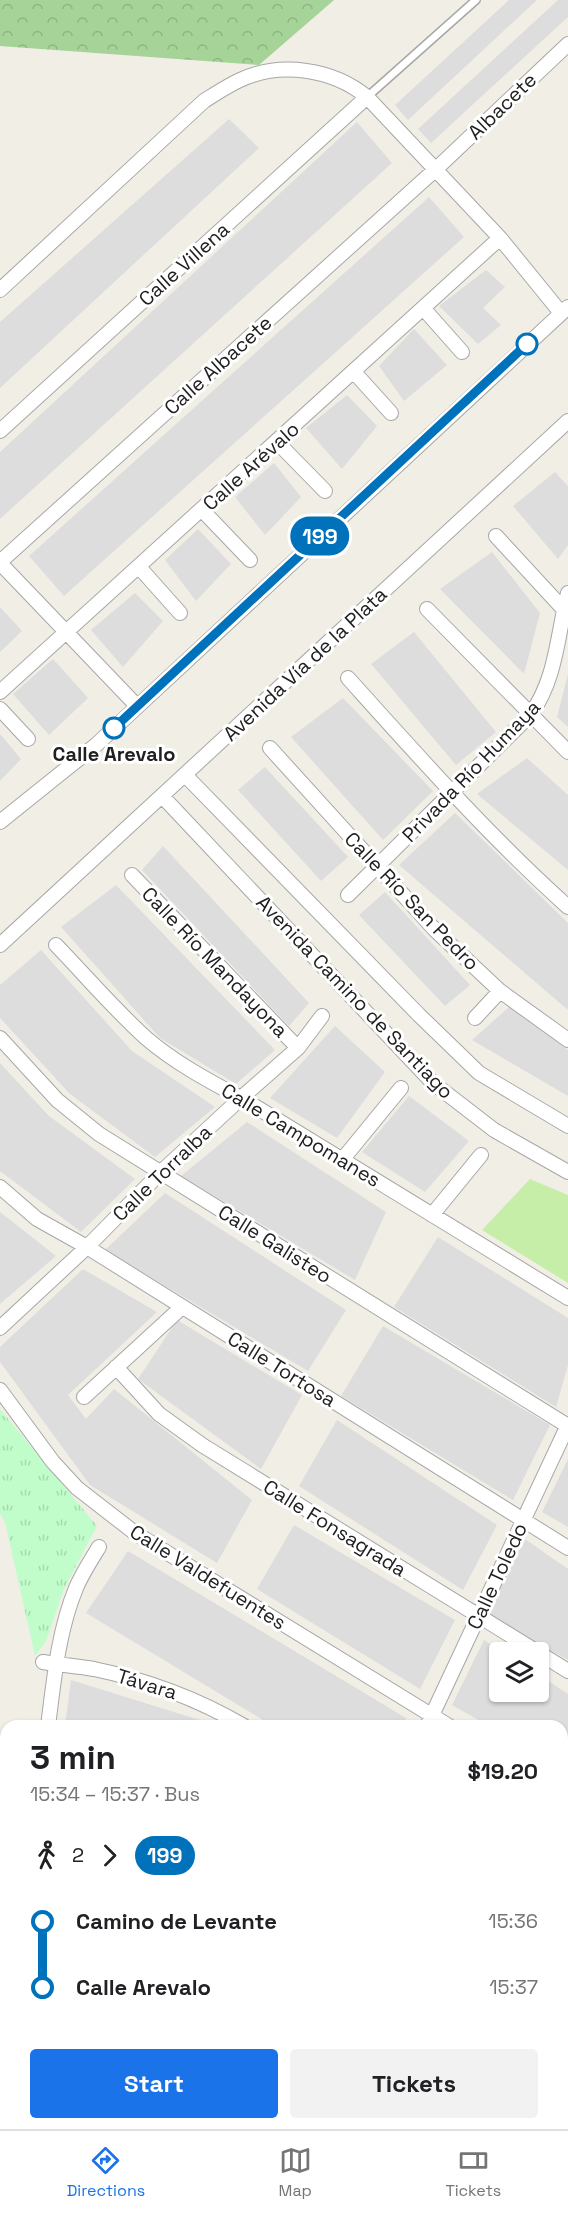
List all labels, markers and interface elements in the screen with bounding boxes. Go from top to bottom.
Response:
street label: Albacete [462,67,542,145]
street label: Calle Villena [133,216,235,312]
street label: Calle Albacete [159,310,277,420]
unlabelled marker [516,333,538,355]
street label: Calle Arévalo [197,416,305,516]
line badge: 199 [286,516,354,556]
text: 199 [302,523,338,550]
street label: Avenida Vía de la Plata [218,581,392,747]
street label: Privada Río Humaya [396,694,546,848]
marker: Calle Arevalo [103,717,125,739]
place label: Calle Arevalo [53,741,175,767]
street label: Calle Río San Pedro [339,826,485,976]
street label: Calle Río Mandayona [136,881,294,1043]
street label: Avenida Camino de Santiago [251,890,459,1104]
street label: Calle Campomanes [217,1077,385,1193]
street label: Calle Torralba [107,1119,217,1227]
street label: Calle Galisteo [213,1199,337,1289]
street label: Calle Tortosa [223,1325,341,1413]
street label: Calle Fonsagrada [259,1474,411,1582]
street label: Calle Valdefuentes [125,1518,291,1636]
street label: Calle Toledo [461,1519,533,1633]
map controls [489,1642,549,1702]
button: layers [489,1642,549,1702]
street label: Távara [114,1663,180,1705]
text: 3 min [30,1737,116,1779]
text: $19.20 [467,1757,538,1785]
text: 15:34 – 15:37 · Bus [30,1781,200,1807]
icon: walk [30,1839,63,1872]
icon: forward [93,1839,126,1872]
text: 2 [72,1842,84,1868]
text: 199 [147,1842,183,1869]
text: Camino de Levante [76,1907,277,1935]
text: 15:36 [488,1908,538,1934]
text: Calle Arevalo [76,1973,211,2001]
text: 15:37 [489,1974,538,2000]
button: Start [30,2049,278,2118]
button: Tickets [290,2049,538,2118]
tab: Directions [67,2144,145,2201]
tab: Map [279,2144,312,2201]
tab: Tickets [445,2144,501,2201]

